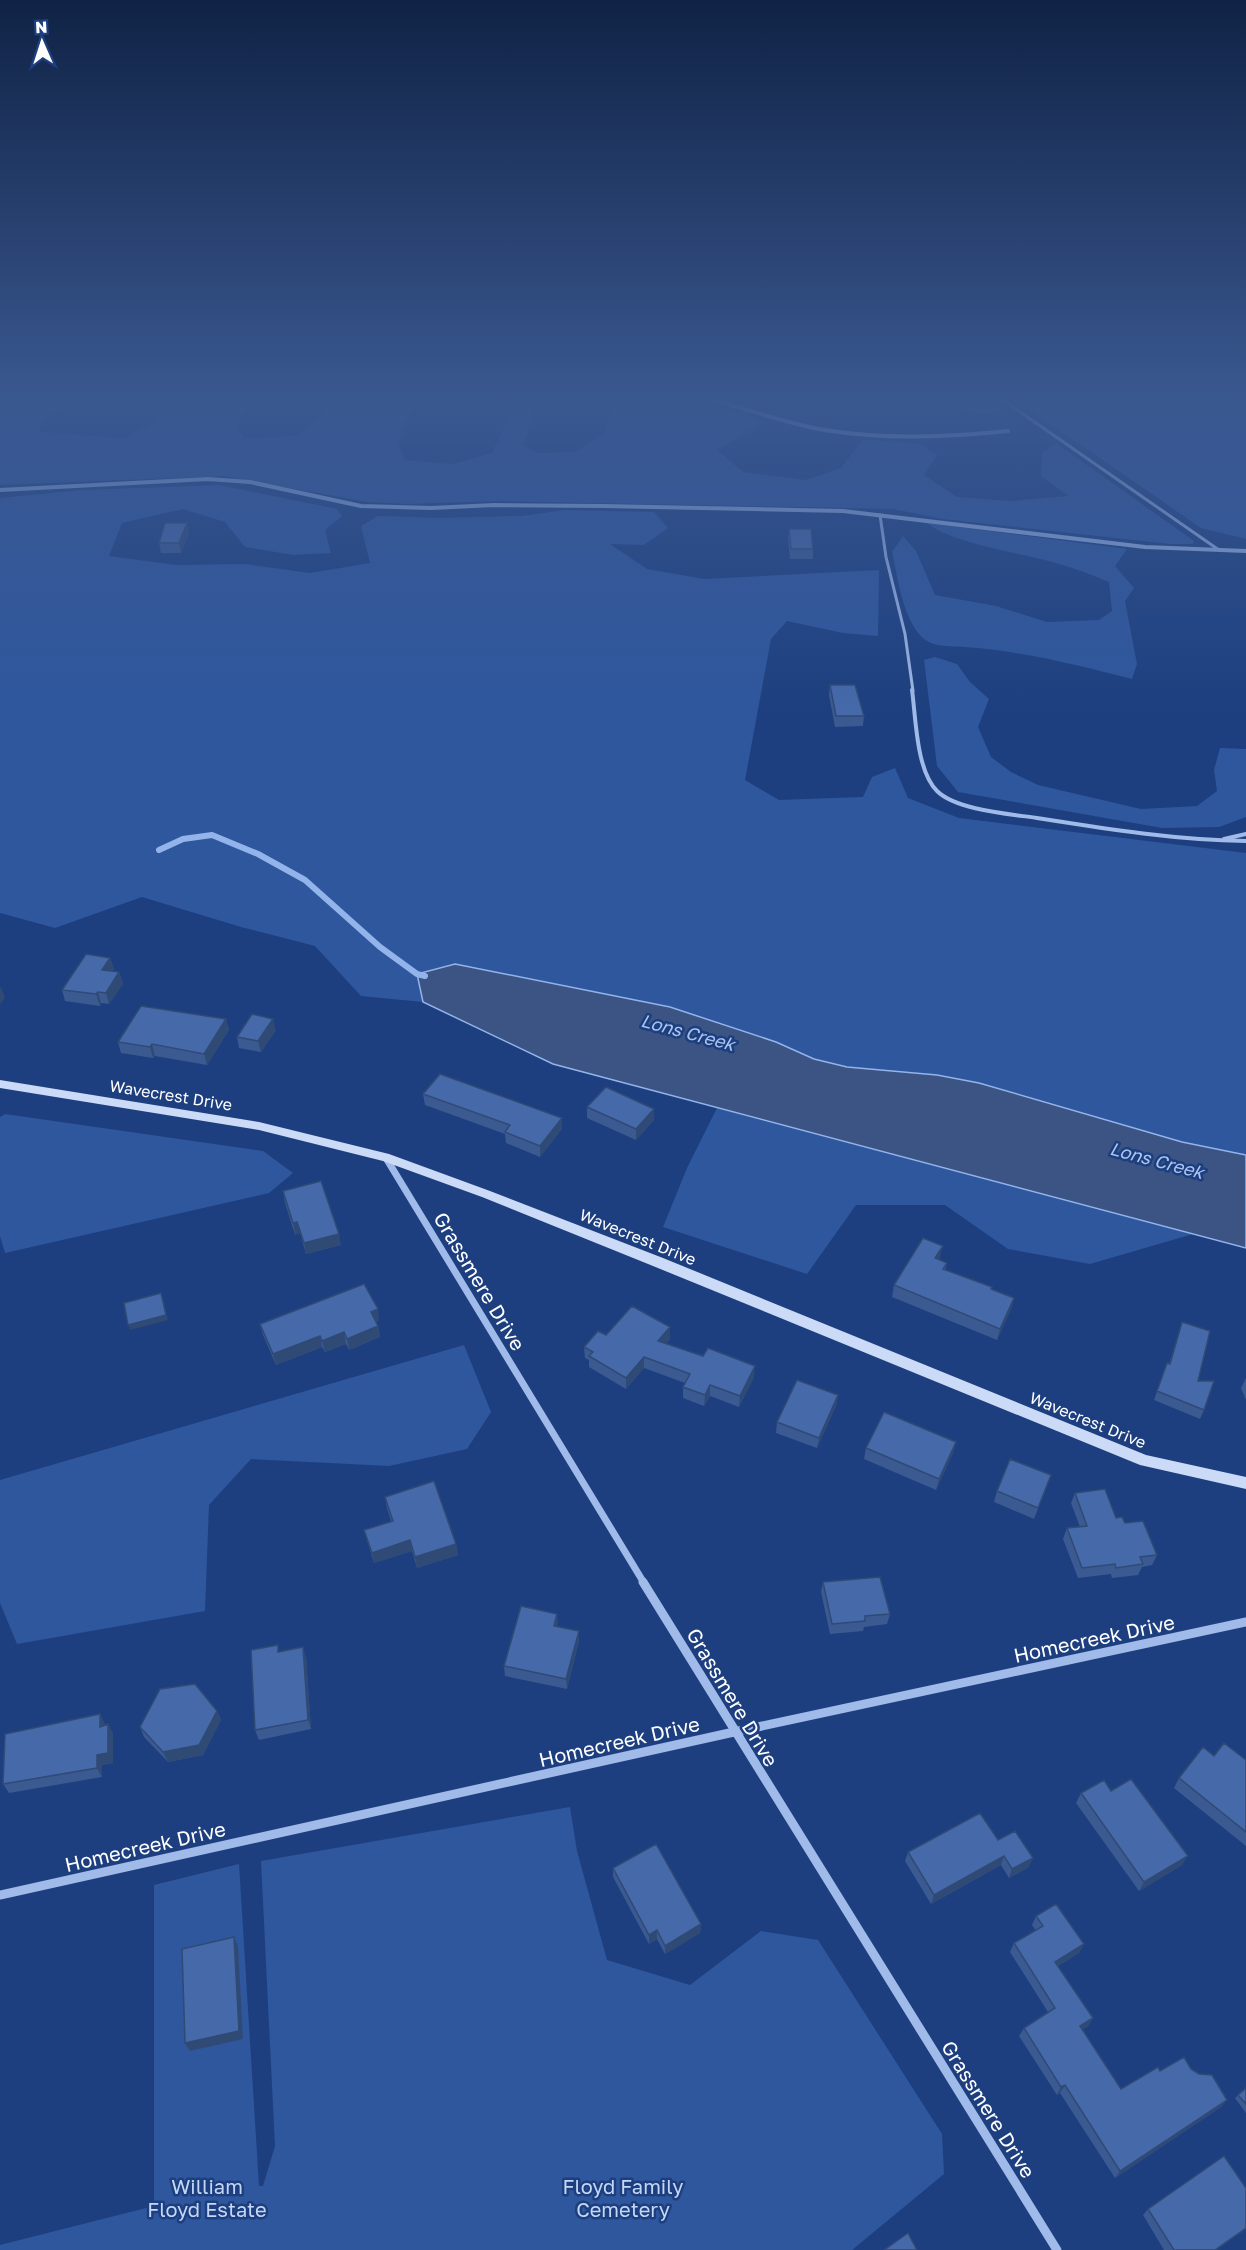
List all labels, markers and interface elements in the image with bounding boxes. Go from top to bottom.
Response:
north arrow [12,12,72,72]
text: N [35,17,48,37]
water label: Lons Creek [639,1009,739,1056]
street label: Wavecrest Drive [108,1075,234,1115]
water label: Lons Creek [1108,1137,1208,1184]
street label: Wavecrest Drive [577,1205,699,1269]
street label: Grassmere Drive [429,1207,531,1355]
street label: Wavecrest Drive [1027,1388,1149,1452]
street label: Homecreek Drive [1011,1609,1177,1667]
street label: Grassmere Drive [682,1623,784,1771]
street label: Homecreek Drive [536,1711,702,1771]
street label: Homecreek Drive [62,1816,228,1876]
street label: Grassmere Drive [937,2036,1041,2182]
park label: William Floyd Estate [147,2174,267,2221]
park label: Floyd Family Cemetery [563,2174,683,2221]

